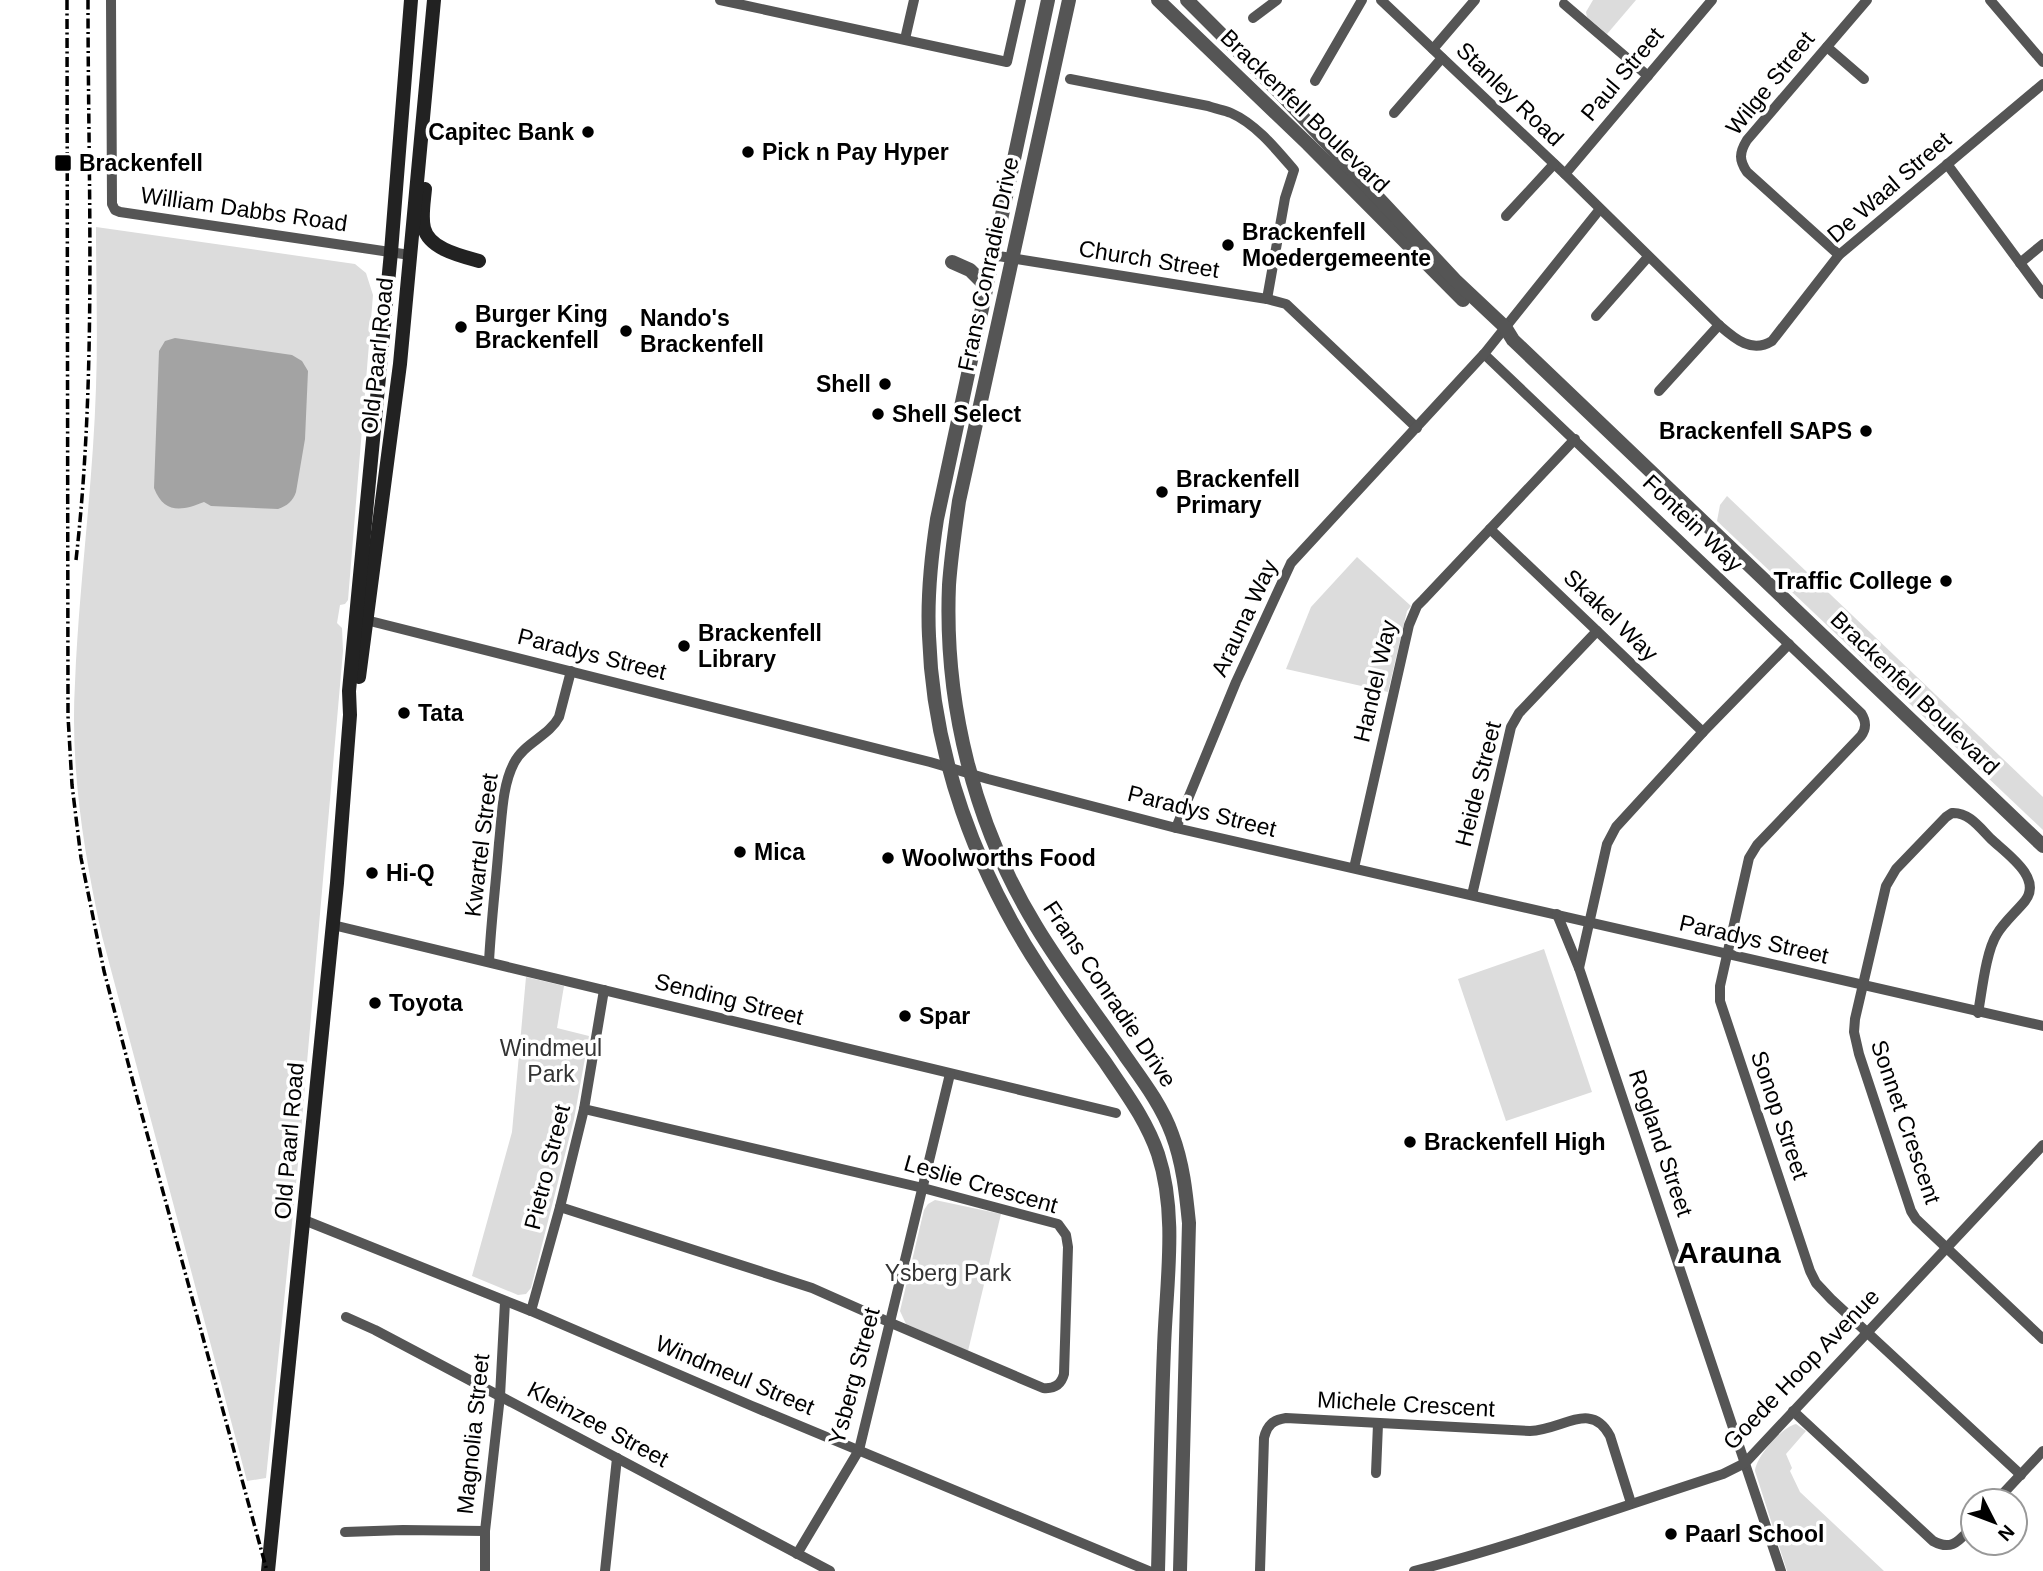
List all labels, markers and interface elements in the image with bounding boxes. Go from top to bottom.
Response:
street label: Paul Street [1575,22,1669,126]
street label: Brackenfell Boulevard [1215,24,1395,198]
street label: Wilge Street [1720,26,1820,140]
street label: Stanley Road [1451,37,1569,151]
place label: Capitec Bank [428,119,574,145]
marker: Capitec Bank [580,124,596,140]
street label: De Waal Street [1822,126,1957,248]
place label: Pick n Pay Hyper [762,139,949,165]
marker: Pick n Pay Hyper [740,144,756,160]
place label: Brackenfell [79,150,203,176]
marker: Brackenfell [53,153,73,173]
street label: Frans Conradie Drive [953,154,1023,374]
street label: William Dabbs Road [139,182,349,236]
place label: Brackenfell Moedergemeente [1242,219,1431,271]
street label: Church Street [1077,235,1222,283]
marker: Brackenfell Moedergemeente [1220,237,1236,253]
street label: Old Paarl Road [356,276,398,436]
place label: Burger King Brackenfell [475,301,608,353]
place label: Nando's Brackenfell [640,305,764,357]
marker: Burger King Brackenfell [453,319,469,335]
marker: Nando's Brackenfell [618,323,634,339]
place label: Shell [816,371,871,397]
marker: Shell [877,376,893,392]
place label: Shell Select [892,401,1021,427]
marker: Shell Select [870,406,886,422]
place label: Brackenfell SAPS [1659,418,1852,444]
marker: Brackenfell SAPS [1858,423,1874,439]
place label: Brackenfell Primary [1176,466,1300,518]
street label: Fontein Way [1638,469,1749,577]
marker: Brackenfell Primary [1154,484,1170,500]
street label: Arauna Way [1206,555,1283,680]
street label: Skakel Way [1559,564,1664,667]
place label: Traffic College [1774,568,1932,594]
marker: Traffic College [1938,573,1954,589]
street label: Brackenfell Boulevard [1825,606,2005,780]
street label: Handel Way [1348,617,1402,745]
place label: Brackenfell Library [698,620,822,672]
street label: Paradys Street [515,623,670,685]
marker: Brackenfell Library [676,638,692,654]
place label: Tata [418,700,464,726]
marker: Tata [396,705,412,721]
street label: Heide Street [1450,718,1506,849]
street label: Kwartel Street [459,771,503,918]
street label: Paradys Street [1125,780,1280,842]
place label: Mica [754,839,805,865]
marker: Mica [732,844,748,860]
place label: Woolworths Food [902,845,1096,871]
marker: Woolworths Food [880,850,896,866]
place label: Hi-Q [386,860,435,886]
marker: Hi-Q [364,865,380,881]
street label: Frans Conradie Drive [1038,896,1182,1092]
street label: Paradys Street [1677,909,1832,969]
street label: Sending Street [652,968,807,1030]
place label: Toyota [389,990,463,1016]
marker: Toyota [367,995,383,1011]
place label: Spar [919,1003,970,1029]
marker: Spar [897,1008,913,1024]
park label: Windmeul Park [500,1035,602,1087]
street label: Sonnet Crescent [1866,1037,1946,1208]
street label: Sonop Street [1746,1047,1814,1183]
street label: Old Paarl Road [269,1062,309,1220]
street label: Rogland Street [1624,1066,1698,1220]
street label: Pietro Street [519,1101,575,1232]
place label: Brackenfell High [1424,1129,1606,1155]
marker: Brackenfell High [1402,1134,1418,1150]
street label: Leslie Crescent [901,1150,1061,1219]
district label: Arauna [1677,1236,1781,1269]
park label: Ysberg Park [885,1260,1012,1286]
street label: Goede Hoop Avenue [1718,1283,1884,1455]
street label: Ysberg Street [823,1304,885,1447]
street label: Windmeul Street [652,1330,819,1420]
street label: Magnolia Street [452,1352,494,1515]
street label: Kleinzee Street [523,1376,674,1472]
street label: Michele Crescent [1317,1386,1496,1422]
north arrow [1959,1487,2029,1557]
place label: Paarl School [1685,1521,1824,1547]
text: N [1994,1521,2019,1545]
marker: Paarl School [1663,1526,1679,1542]

